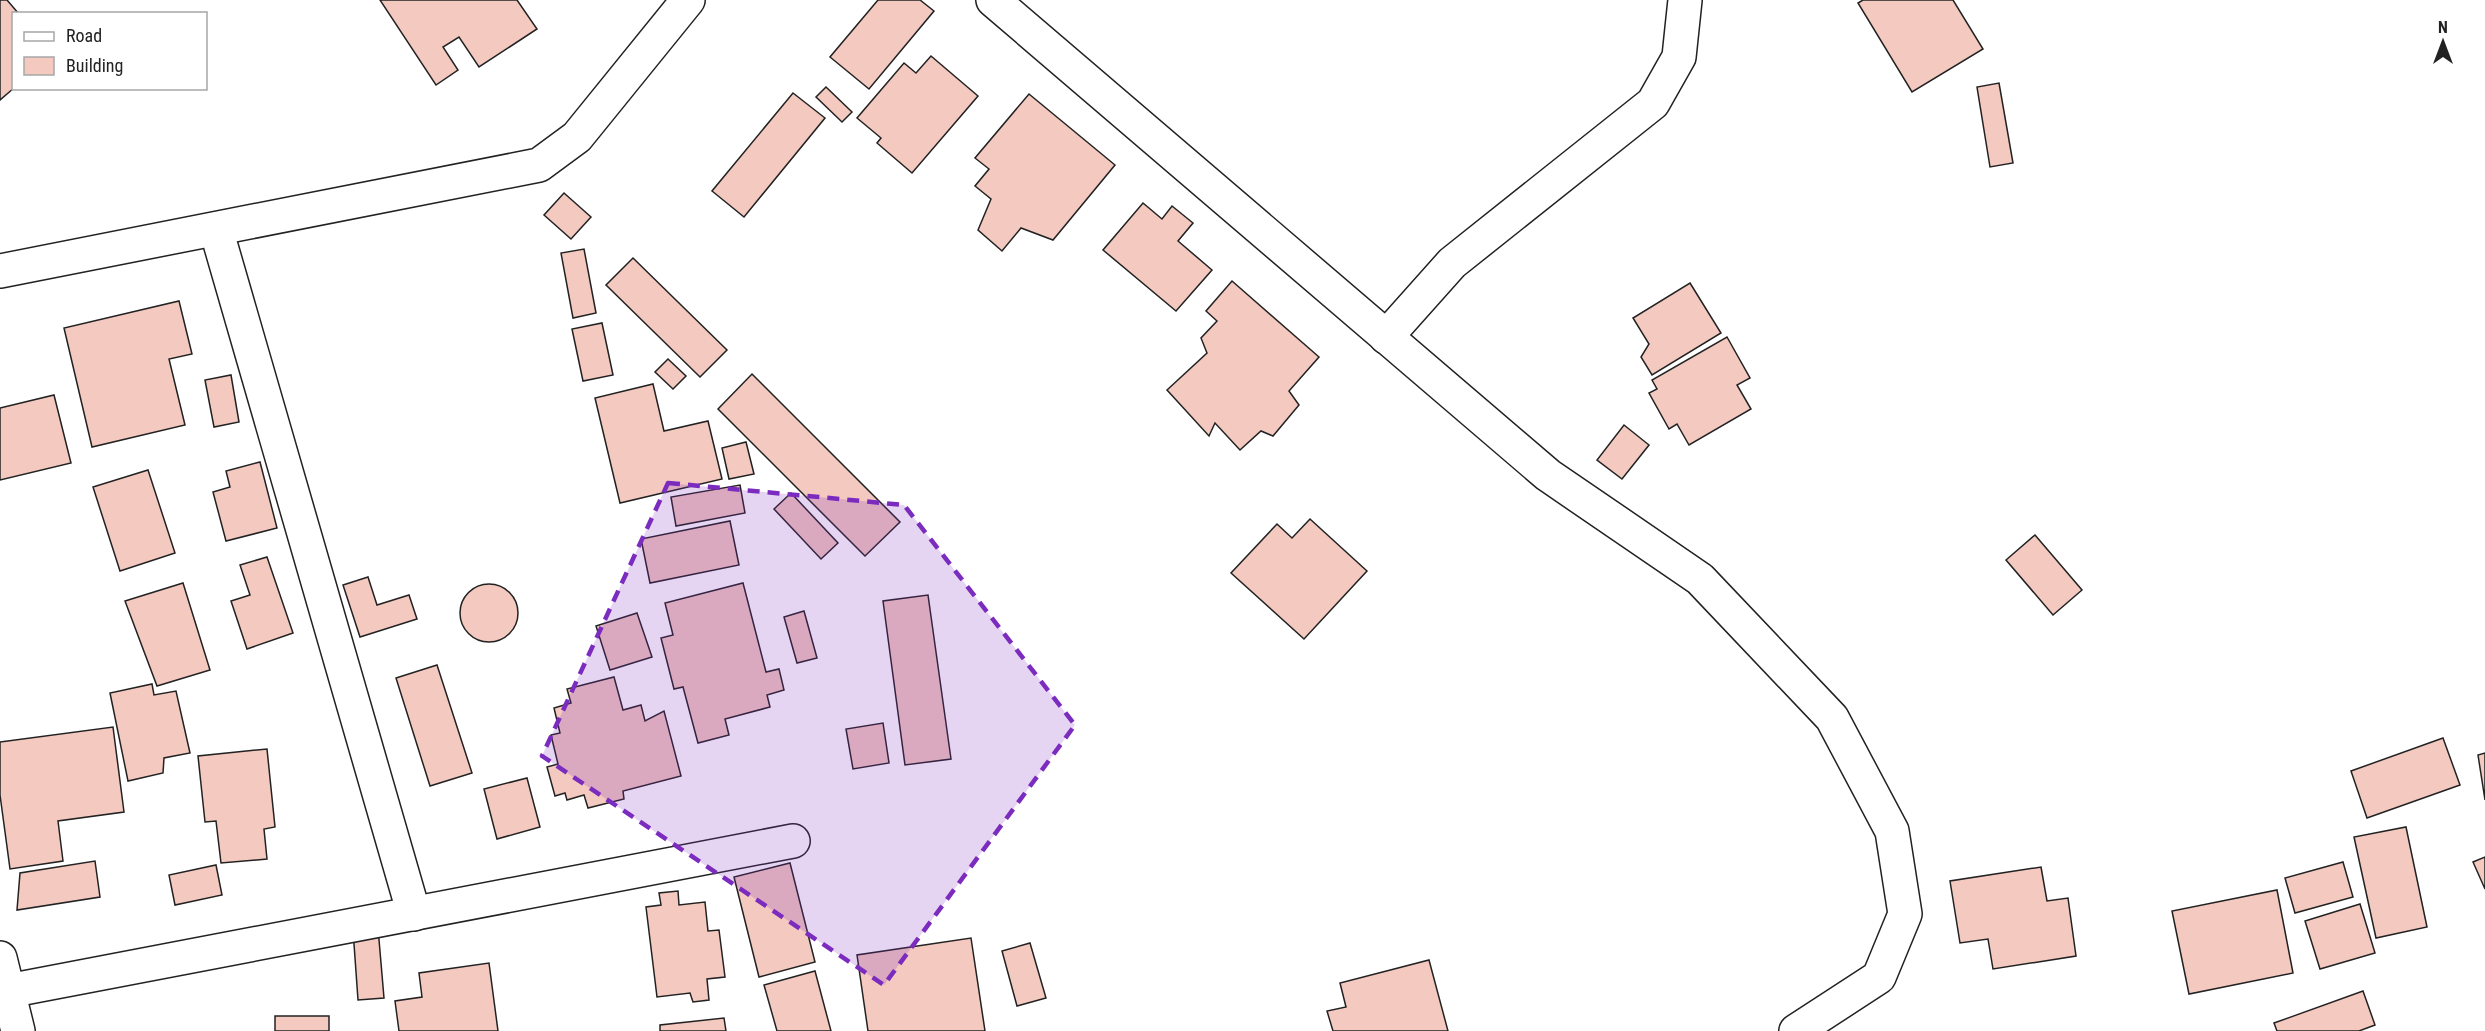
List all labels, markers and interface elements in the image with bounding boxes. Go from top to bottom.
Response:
legend [12,12,207,90]
north arrow [2413,12,2473,72]
text: N [2438,18,2448,37]
text: Road [66,25,102,46]
text: Building [66,55,123,76]

